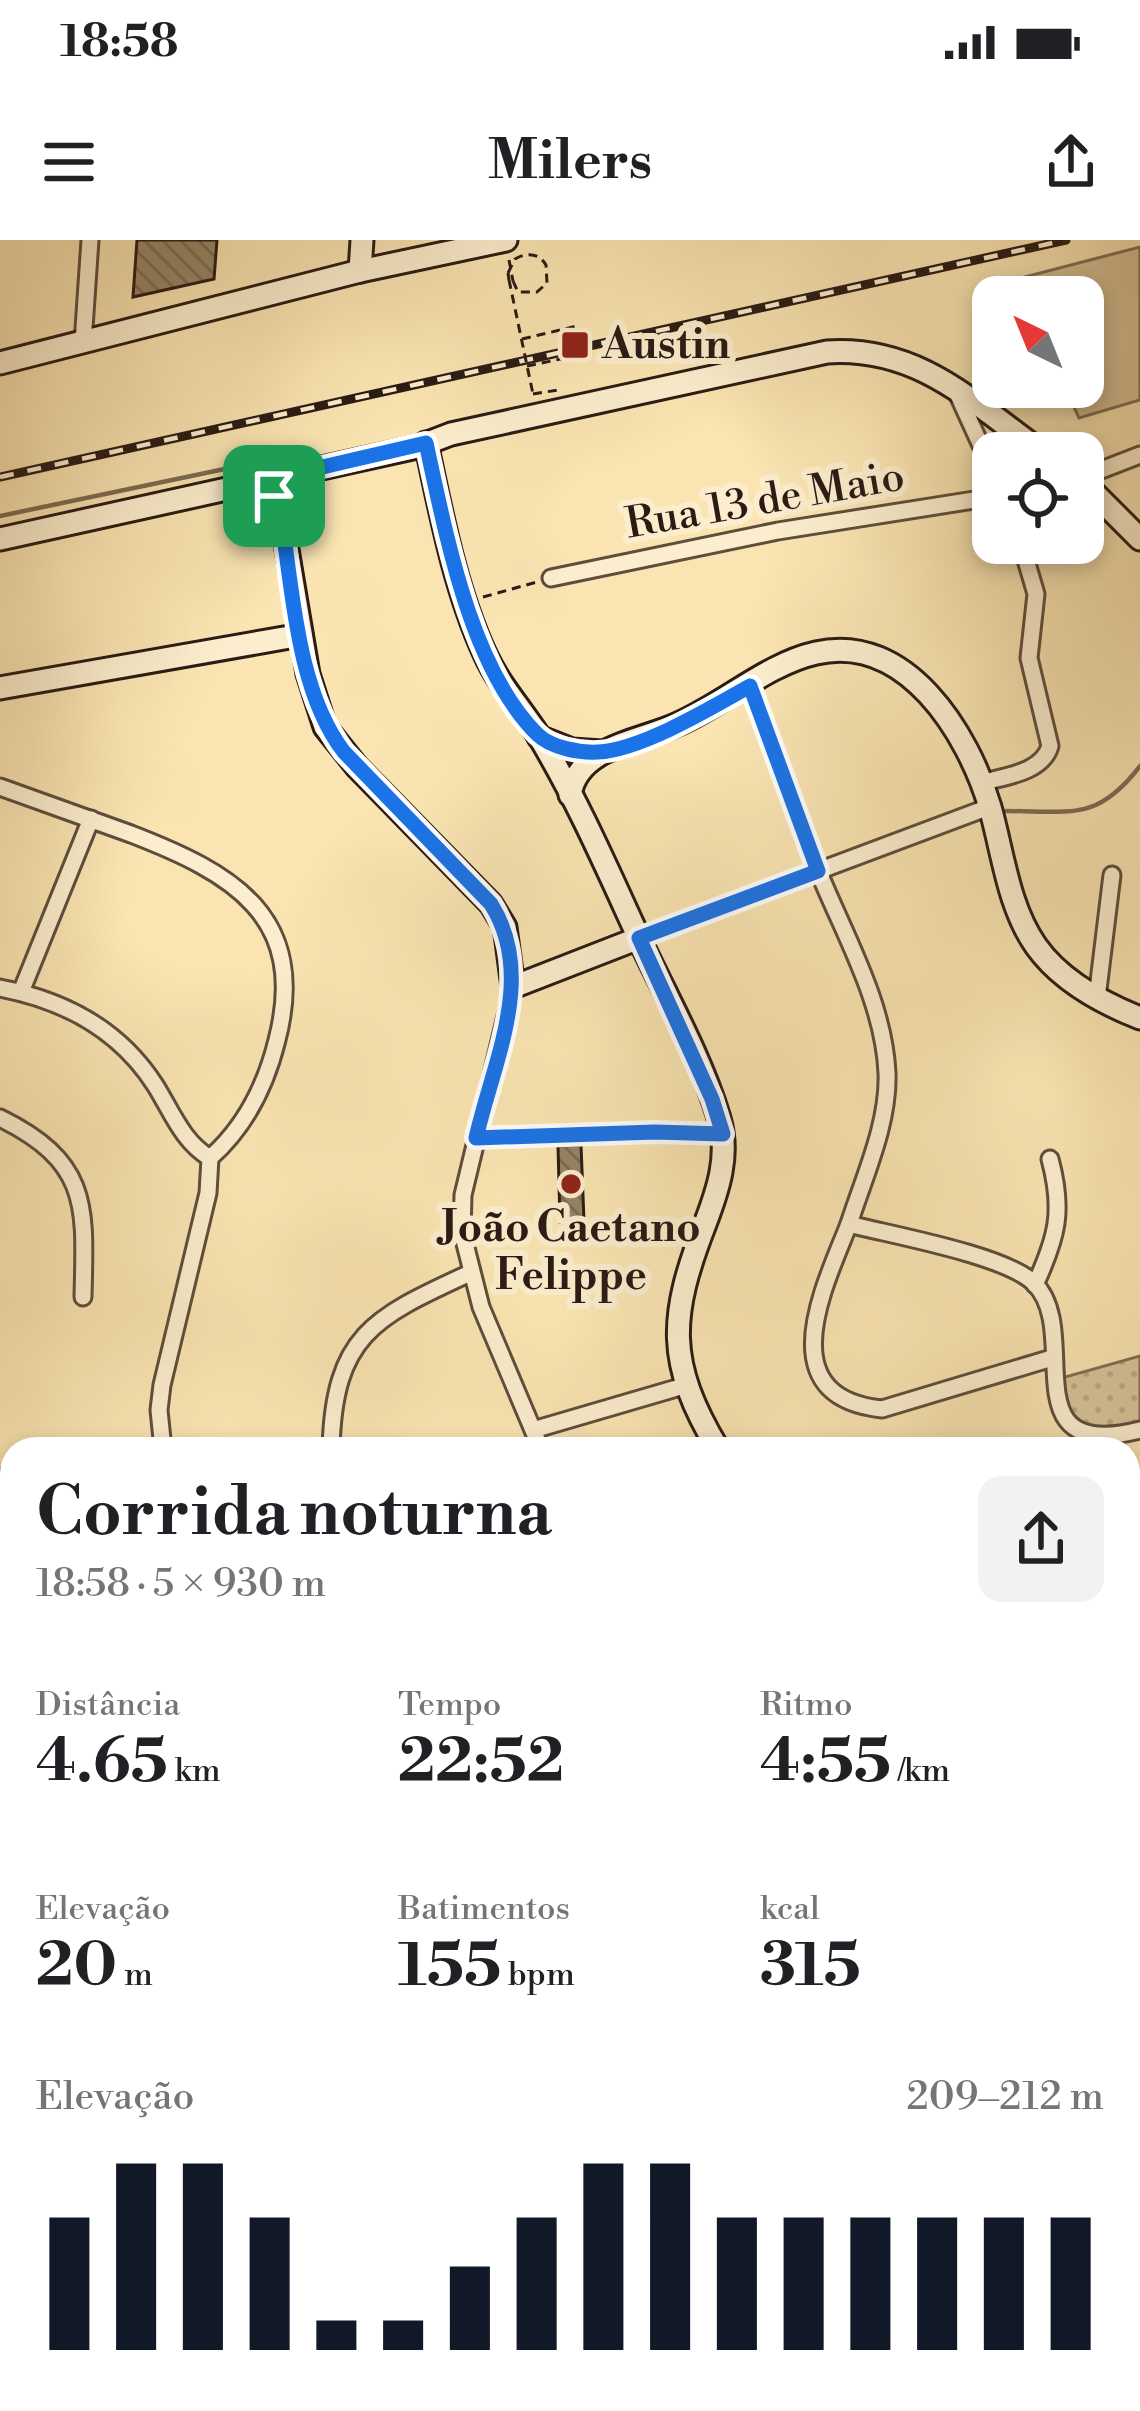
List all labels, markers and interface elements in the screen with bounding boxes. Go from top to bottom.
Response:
text: 18:58 [60,14,178,71]
text: Milers [488,128,652,196]
icon: menu [36,129,102,195]
icon: share [1038,129,1104,195]
north arrow [972,276,1104,408]
map controls [972,276,1104,564]
place label: Austin [601,319,731,372]
marker: Austin [559,329,591,361]
button: locate [972,432,1104,564]
pin [223,445,325,547]
street label: Rua 13 de Maio [621,450,909,552]
icon: arrive [241,463,307,529]
marker: João Caetano Felippe [558,1171,584,1197]
place label: João Caetano Felippe [436,1202,701,1303]
text: Corrida noturna [36,1473,552,1556]
button: share [978,1476,1104,1602]
text: 18:58 · 5 × 930 m [36,1560,326,1609]
text: Distância [36,1685,180,1726]
text: Tempo [398,1685,501,1726]
text: Ritmo [760,1685,852,1726]
text: 4.65 [36,1726,168,1801]
text: 22:52 [398,1726,564,1801]
text: 4:55 [760,1726,891,1801]
text: km [168,1751,221,1792]
text: /km [891,1751,950,1792]
text: Elevação [36,1889,170,1930]
text: Batimentos [398,1889,570,1930]
text: kcal [760,1889,820,1930]
text: 20 [36,1930,117,2005]
text: 155 [398,1930,501,2005]
text: 315 [760,1930,861,2005]
text: m [117,1955,153,1996]
text: bpm [501,1955,575,1996]
text: Elevação [36,2073,194,2122]
text: 209–212 m [907,2073,1104,2122]

